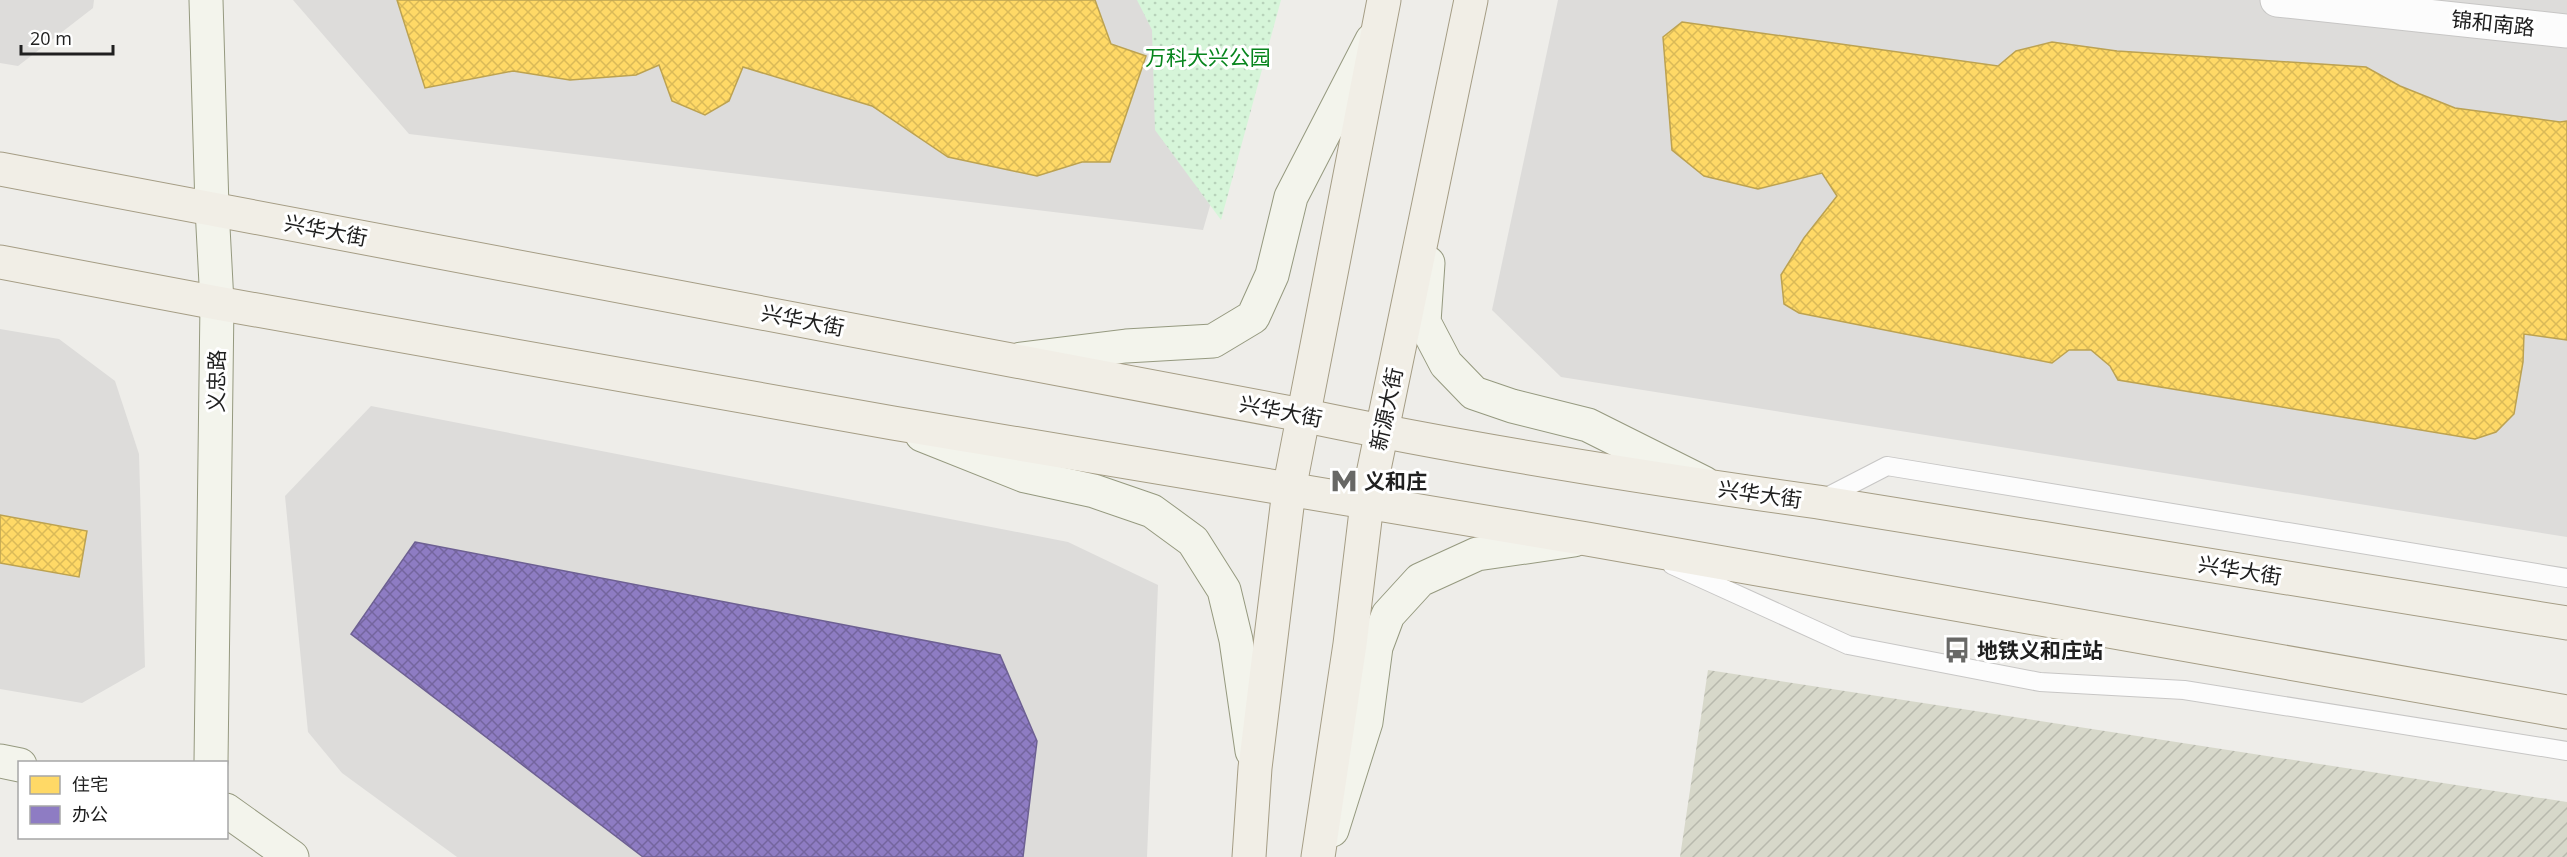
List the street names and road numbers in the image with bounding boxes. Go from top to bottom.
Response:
street label: 锦和南路 [2450,5,2536,41]
street label: 兴华大街 [282,208,370,252]
street label: 兴华大街 [759,298,847,342]
street label: 义忠路 [201,349,231,413]
street label: 新源大街 [1364,365,1408,453]
street label: 兴华大街 [1237,389,1325,433]
street label: 兴华大街 [1716,474,1804,514]
street label: 兴华大街 [2196,550,2284,590]

